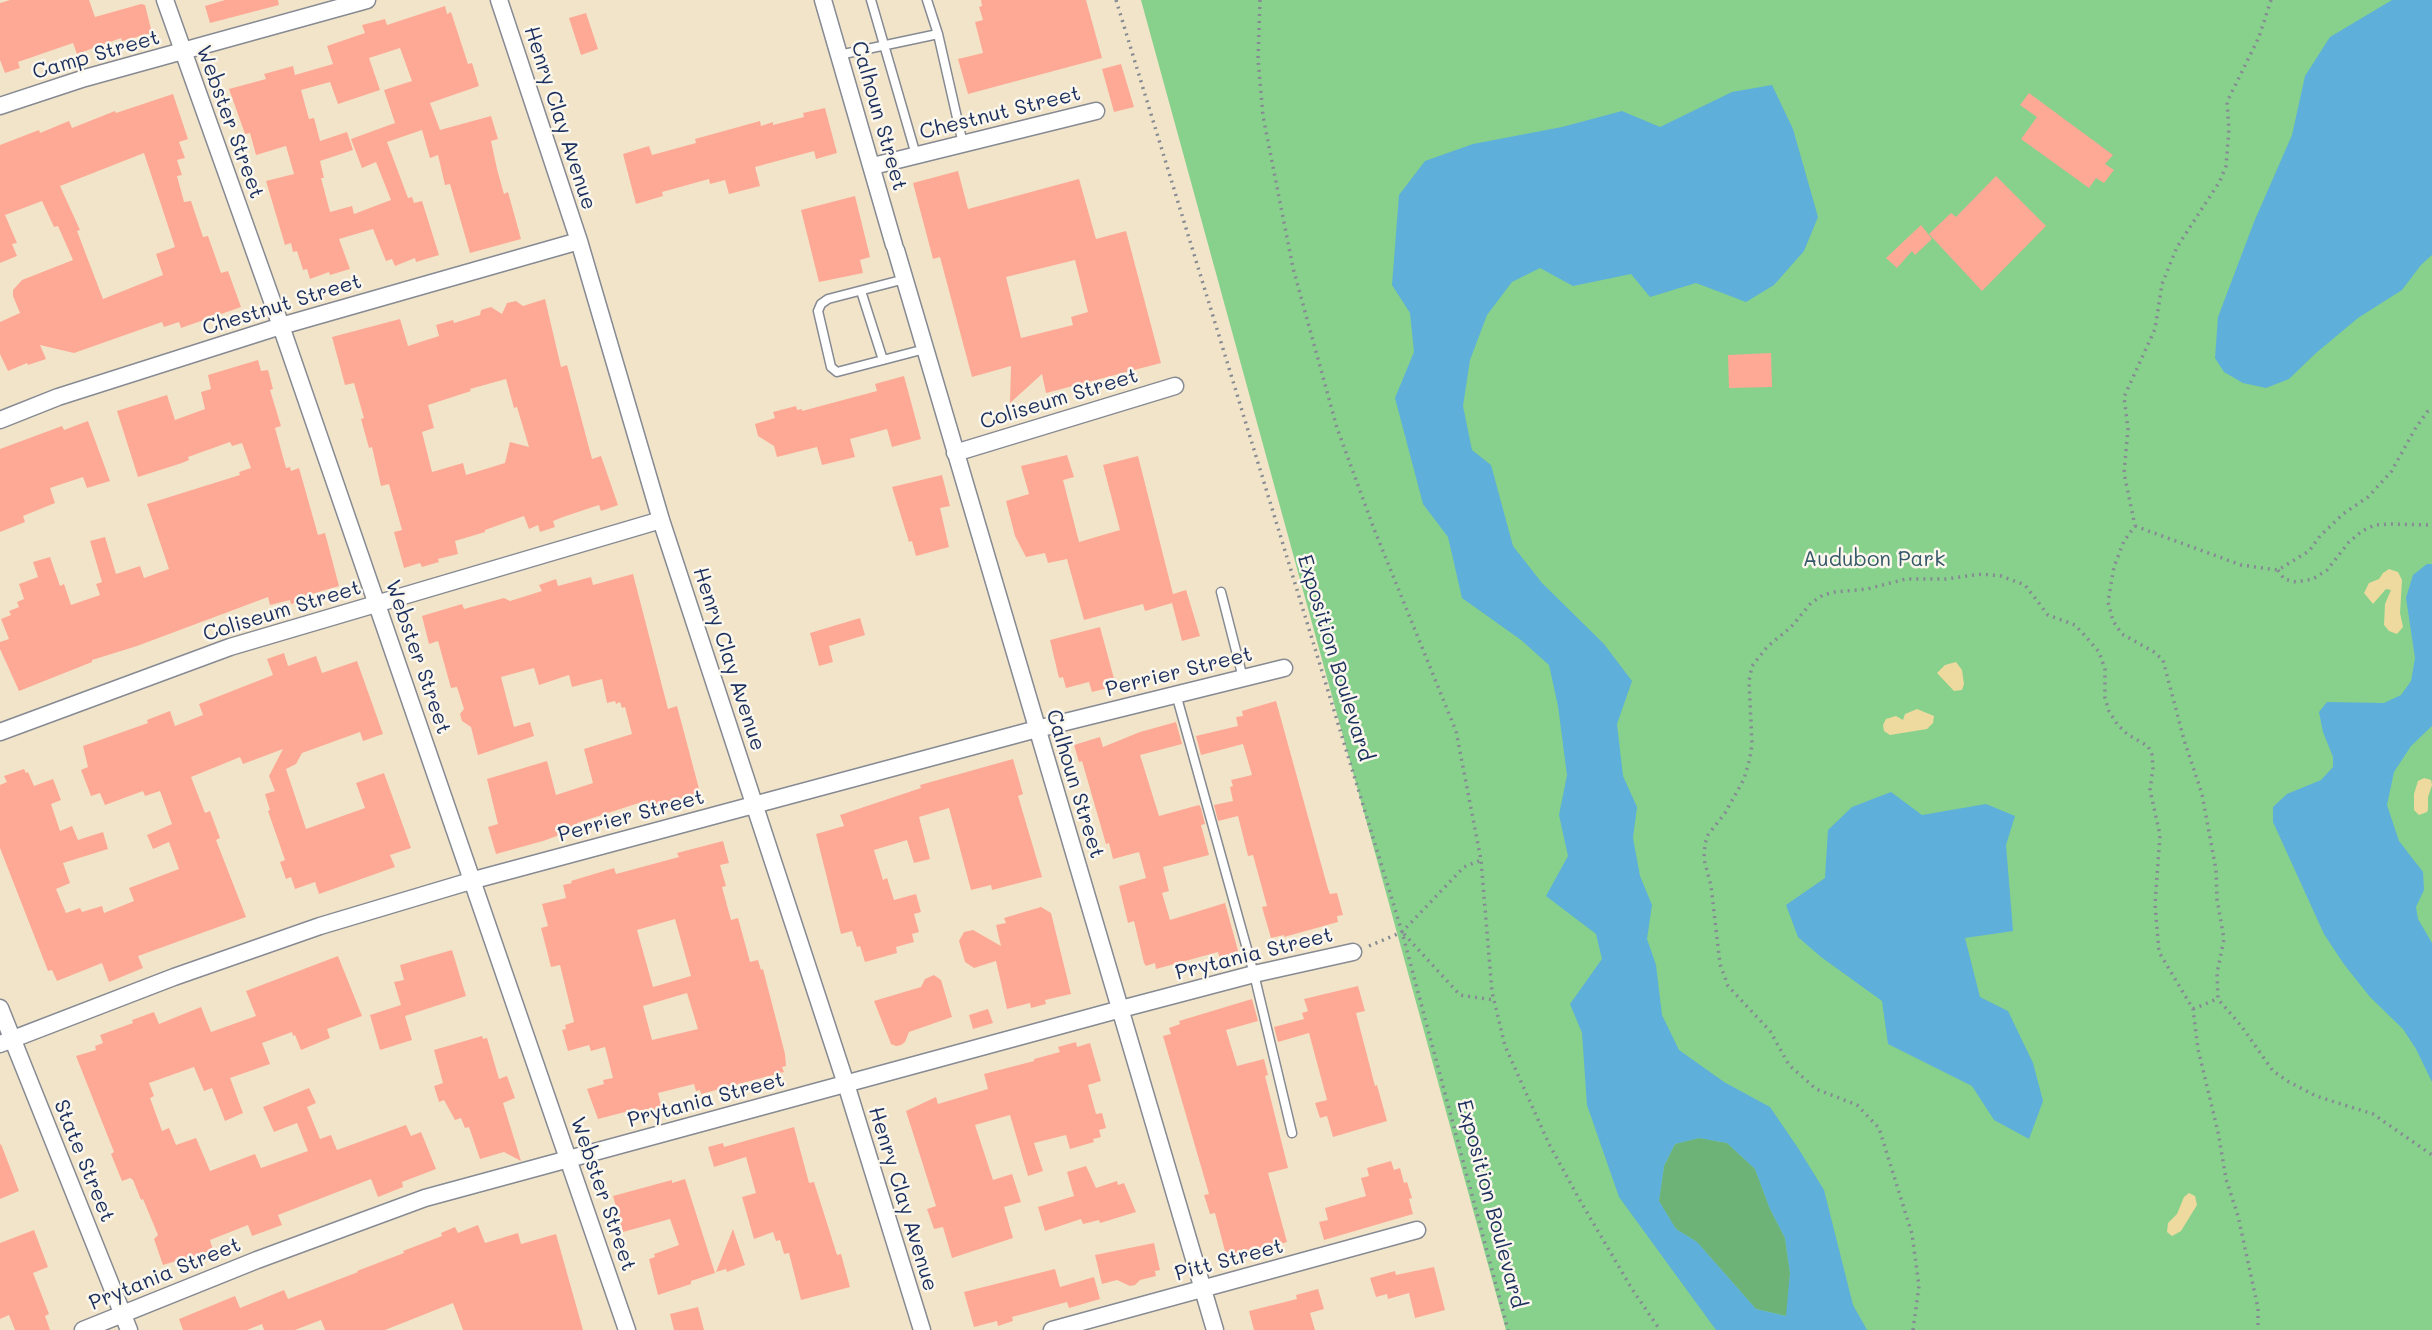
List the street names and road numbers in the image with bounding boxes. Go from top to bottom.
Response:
street label: Henry Clay Avenue [518,23,602,213]
street label: Camp Street [29,25,163,85]
street label: Calhoun Street [846,38,912,194]
street label: Webster Street [191,42,269,202]
street label: Chestnut Street [917,81,1083,145]
street label: Chestnut Street [199,269,365,341]
street label: Coliseum Street [977,363,1141,435]
street label: Exposition Boulevard [1292,552,1378,764]
street label: Henry Clay Avenue [687,564,771,754]
street label: Coliseum Street [200,575,364,647]
street label: Webster Street [380,577,456,737]
street label: Perrier Street [1103,642,1255,702]
street label: Calhoun Street [1040,707,1110,861]
street label: Perrier Street [555,784,707,848]
street label: Prytania Street [1173,922,1335,986]
street label: Prytania Street [625,1067,787,1133]
street label: State Street [48,1096,120,1226]
street label: Exposition Boulevard [1451,1097,1531,1311]
street label: Henry Clay Avenue [863,1104,943,1294]
street label: Webster Street [565,1114,641,1274]
street label: Prytania Street [85,1232,245,1316]
street label: Pitt Street [1172,1233,1286,1287]

